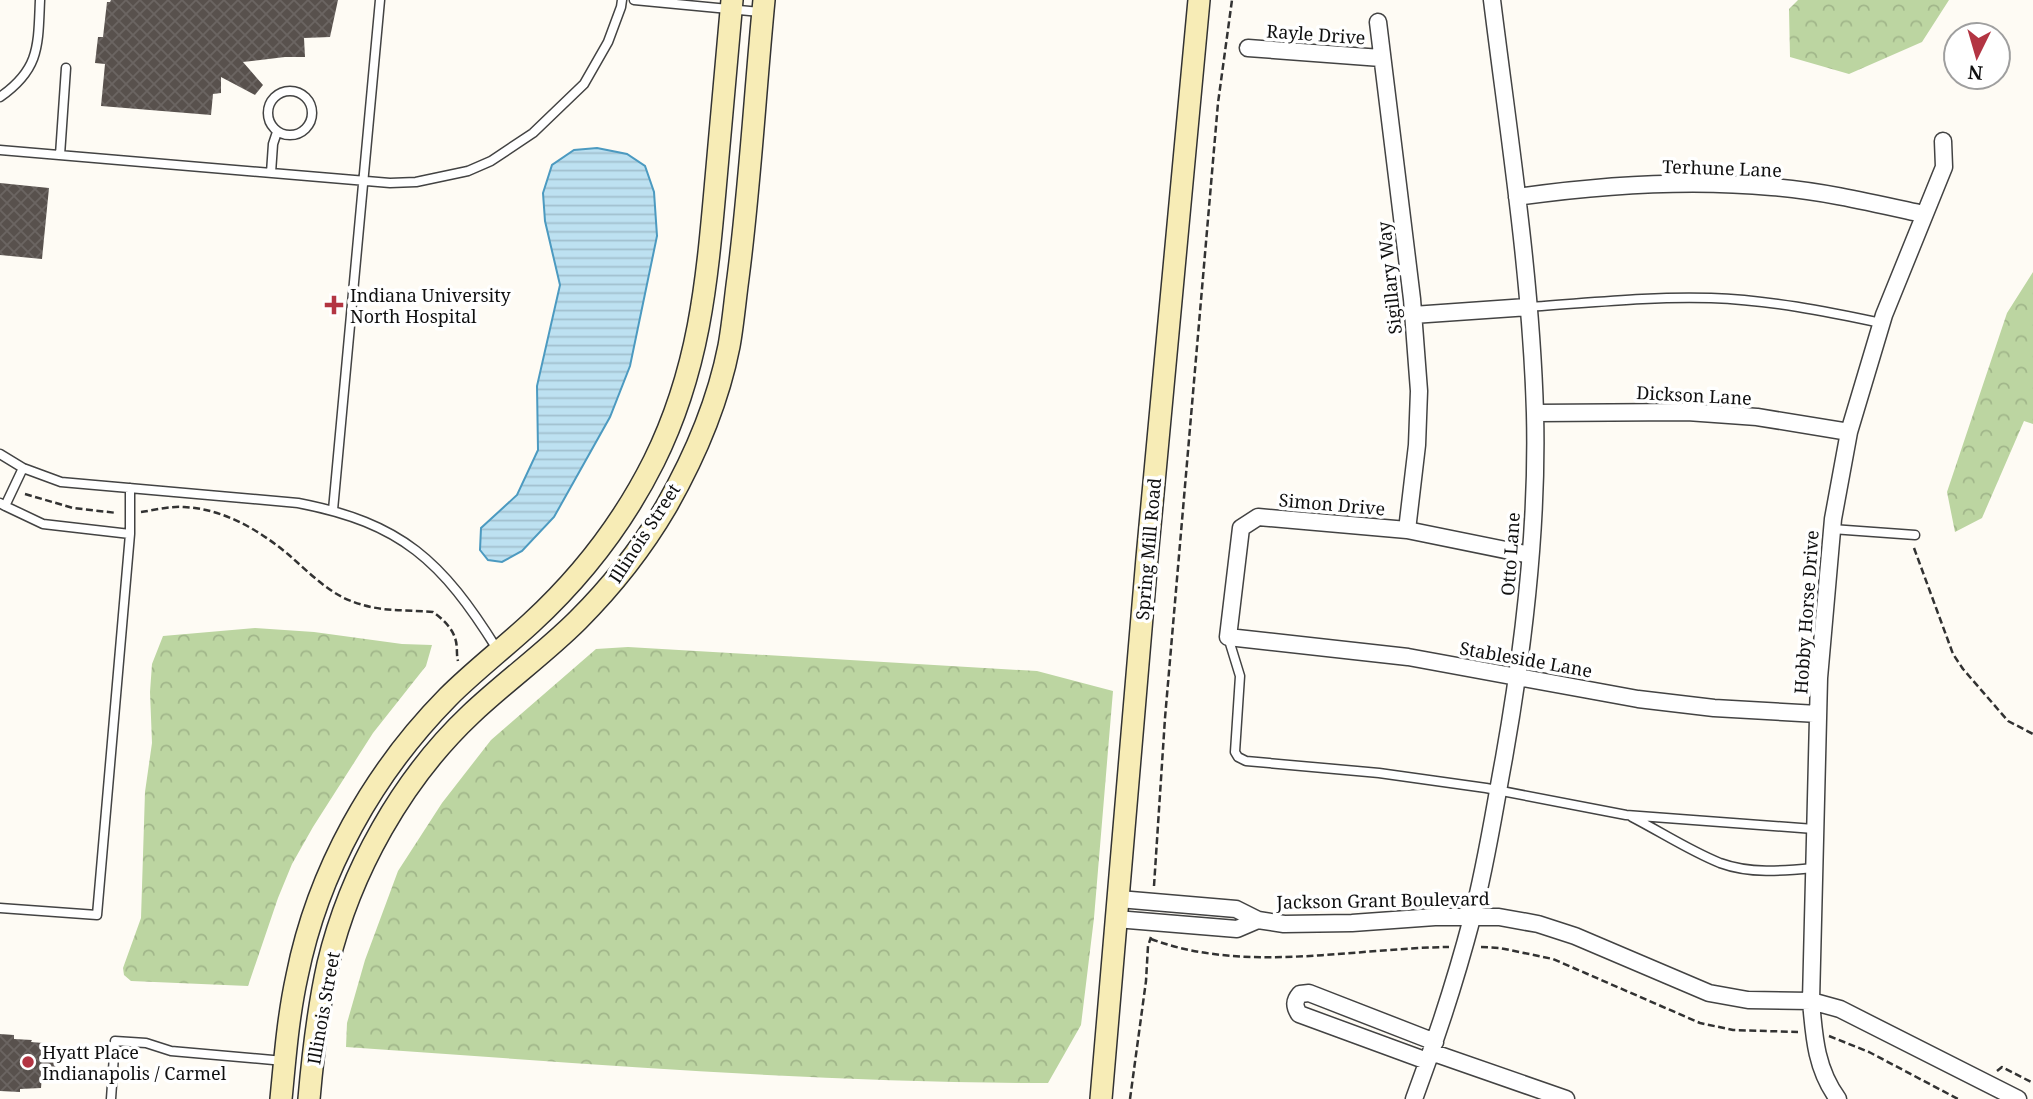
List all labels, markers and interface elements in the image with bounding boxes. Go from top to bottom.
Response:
street label: Rayle Drive [1266,19,1366,49]
north arrow [1942,21,2012,91]
text: N [1967,59,1984,87]
street label: Terhune Lane [1662,154,1782,182]
street label: Sigillary Way [1371,220,1407,336]
place label: Indiana University North Hospital [350,283,512,328]
marker: Indiana University North Hospital [324,295,344,315]
street label: Dickson Lane [1636,380,1752,410]
street label: Spring Mill Road [1130,477,1166,621]
street label: Illinois Street [603,479,685,587]
street label: Simon Drive [1278,487,1386,521]
street label: Otto Lane [1495,511,1525,597]
street label: Hobby Horse Drive [1788,529,1824,695]
street label: Stableside Lane [1458,636,1594,682]
street label: Jackson Grant Boulevard [1275,886,1490,914]
street label: Illinois Street [301,950,345,1066]
place label: Hyatt Place Indianapolis / Carmel [42,1040,227,1085]
marker: Hyatt Place Indianapolis / Carmel [20,1054,36,1070]

